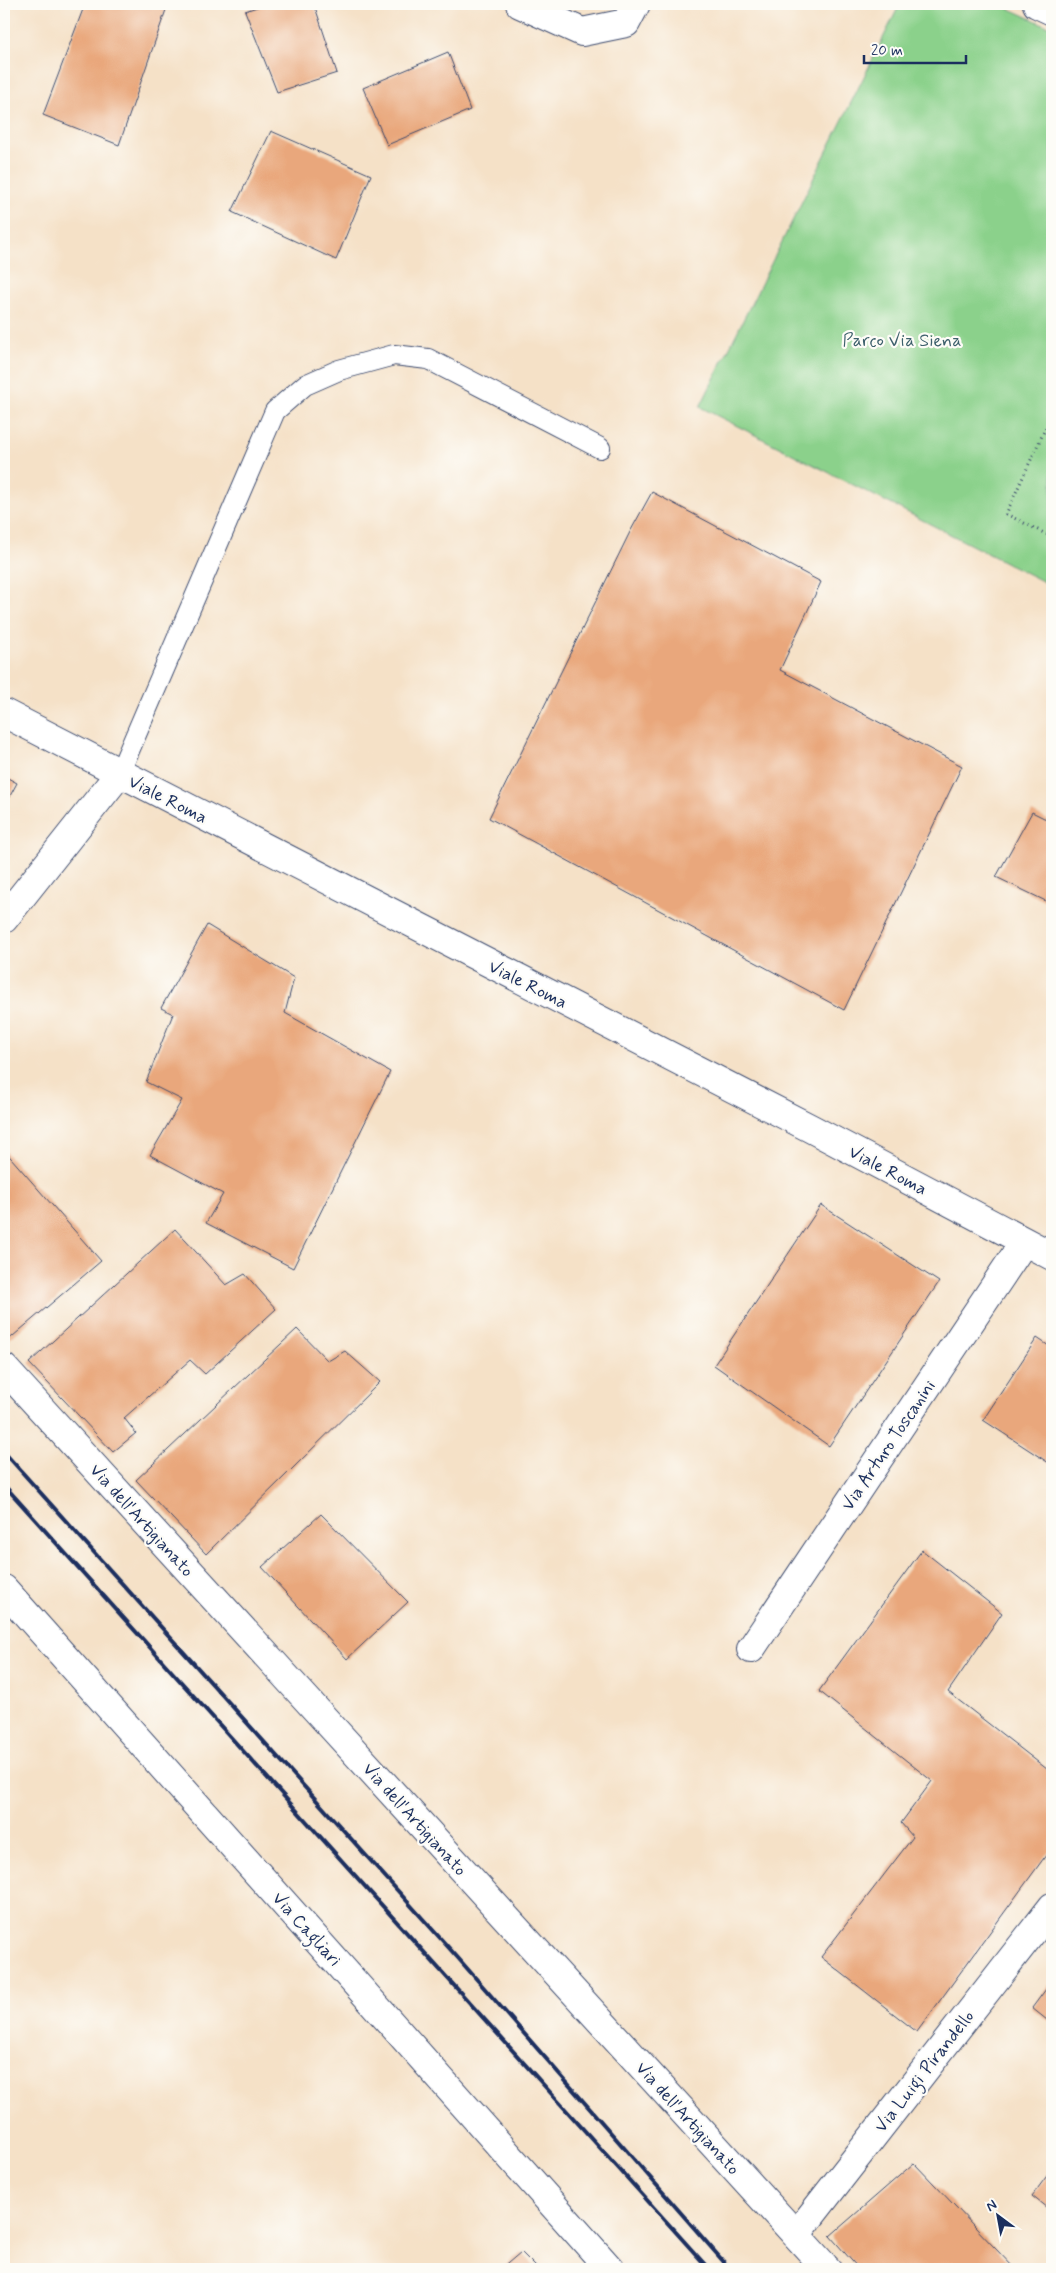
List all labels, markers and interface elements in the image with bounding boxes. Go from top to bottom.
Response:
scale bar [864,32,966,64]
text: 20 m [871,41,903,61]
park label: Parco Via Siena [843,329,961,353]
street label: Viale Roma [124,770,211,830]
street label: Viale Roma [484,955,571,1015]
street label: Viale Roma [844,1140,931,1202]
street label: Via Arturo Toscanini [836,1375,942,1516]
street label: Via dell'Artigianato [84,1459,199,1583]
street label: Via dell'Artigianato [357,1758,472,1882]
street label: Via Cagliari [265,1887,346,1973]
street label: Via Luigi Pirandello [869,2005,982,2139]
street label: Via dell'Artigianato [630,2057,745,2181]
north arrow [974,2190,1024,2240]
text: N [983,2196,1000,2216]

